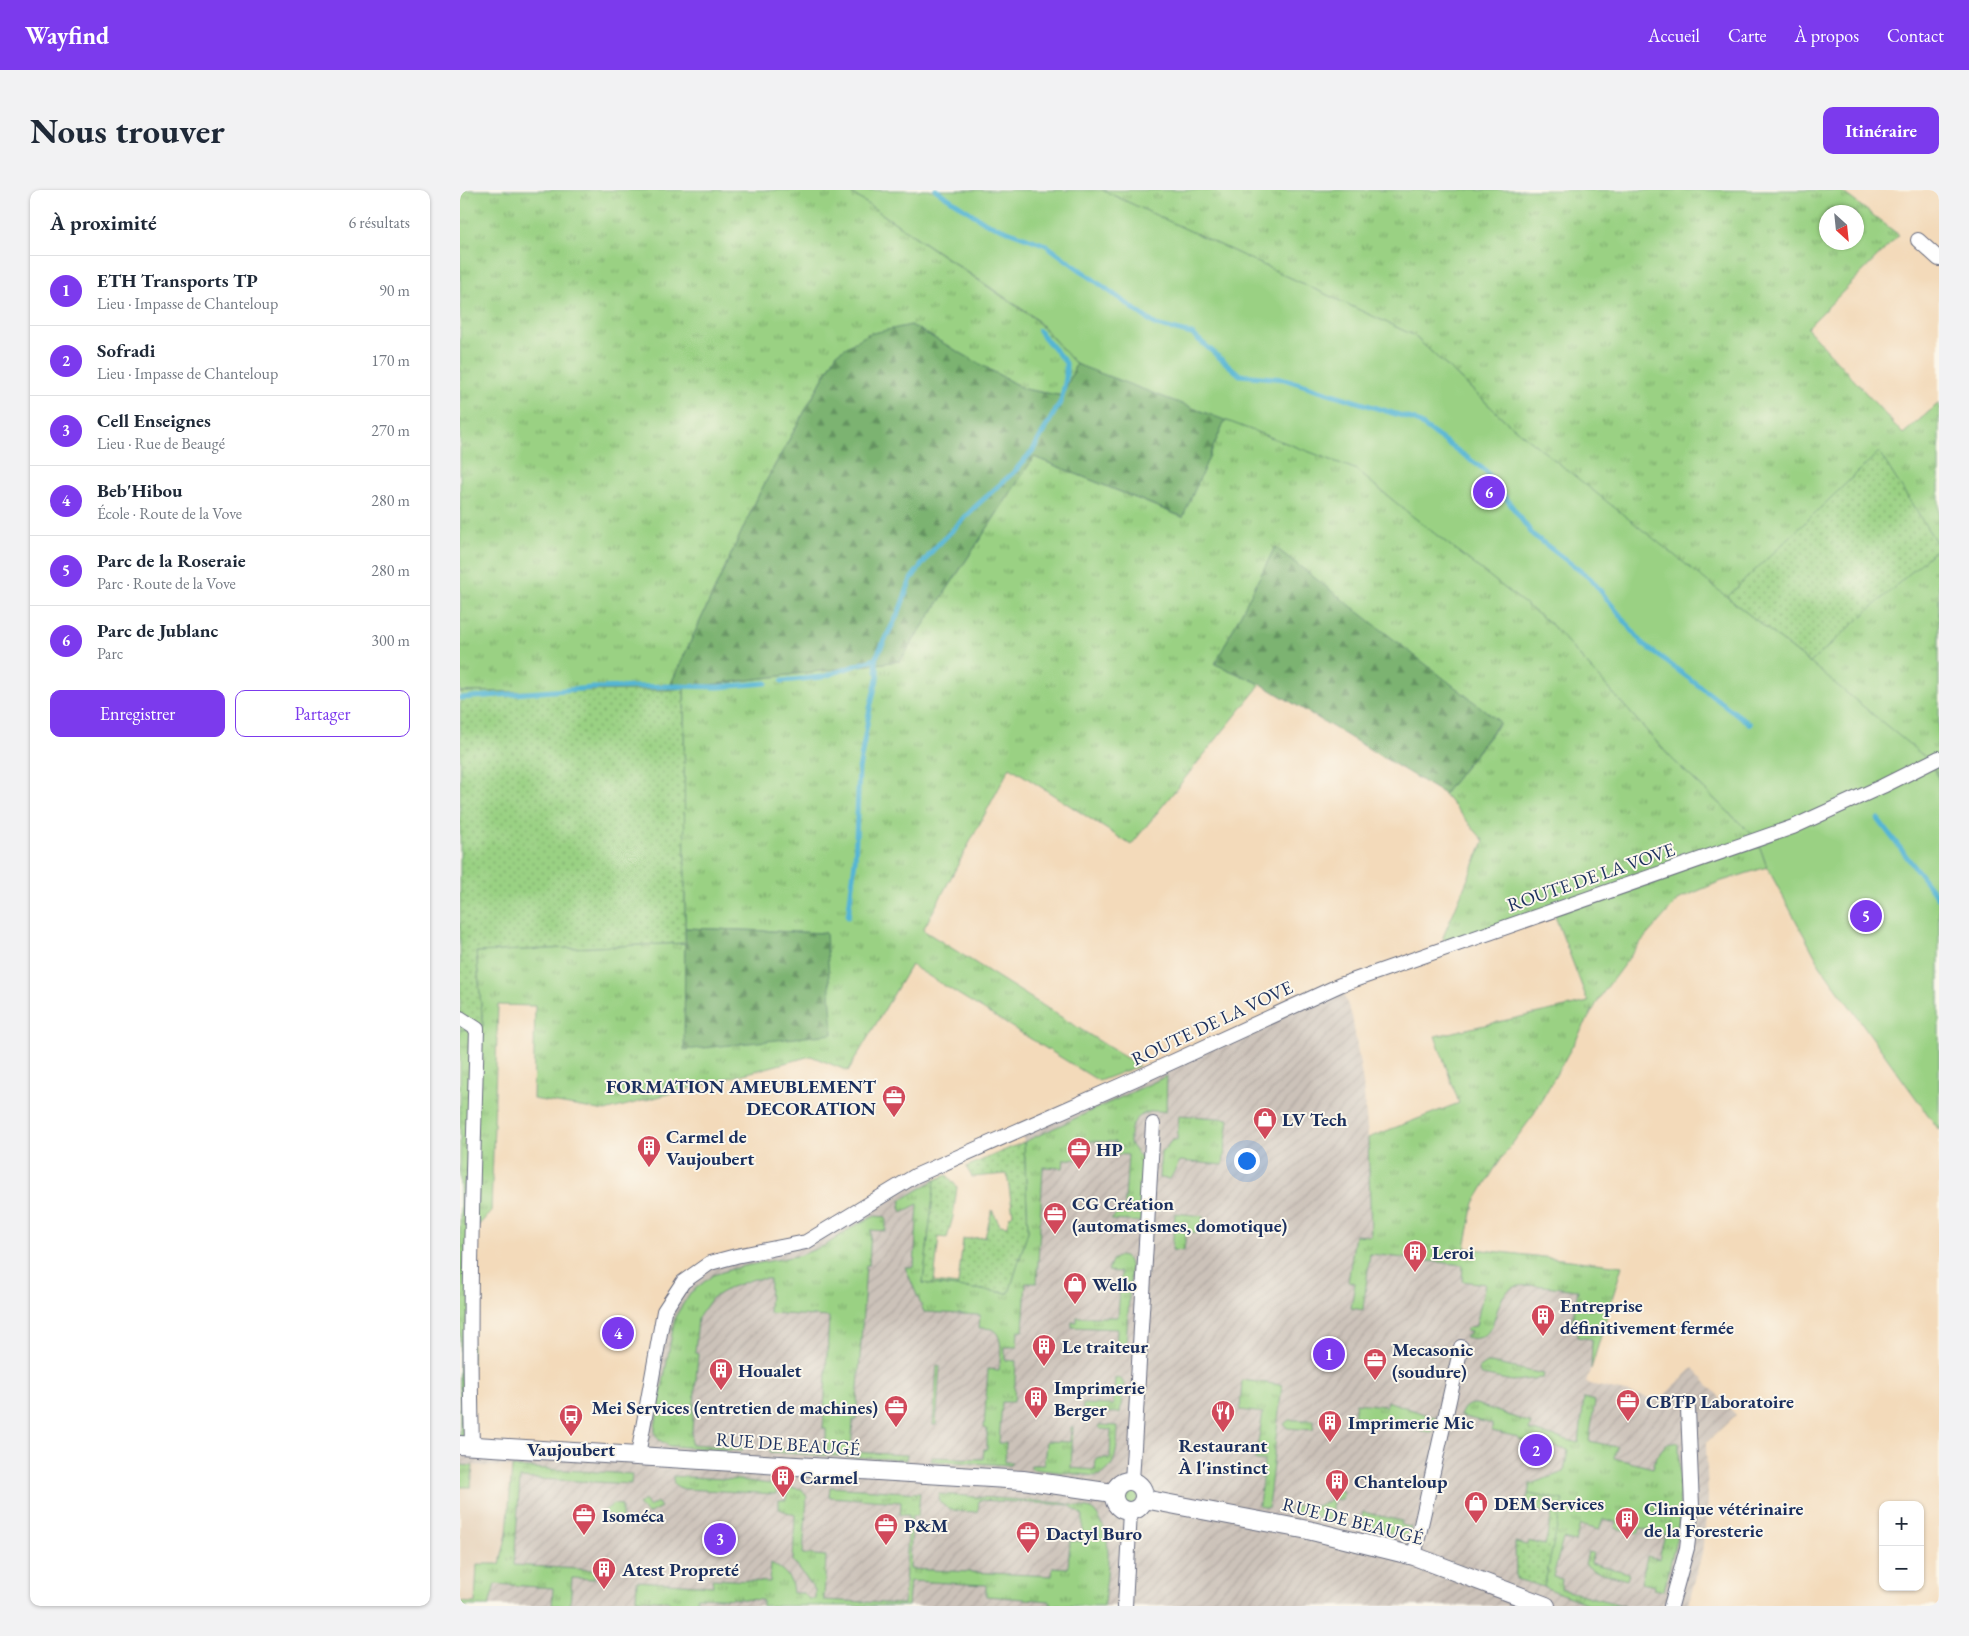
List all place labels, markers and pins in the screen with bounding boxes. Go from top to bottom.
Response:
pin: 6 [1473,473,1505,511]
pin: 5 [1850,897,1882,935]
place label: FORMATION AMEUBLEMENT DECORATION [606,1074,877,1121]
office icon: FORMATION AMEUBLEMENT DECORATION [881,1084,907,1118]
shop icon: LV Tech [1252,1106,1278,1140]
place label: LV Tech [1282,1107,1348,1132]
place label: Carmel de Vaujoubert [666,1124,754,1171]
building icon: Carmel de Vaujoubert [636,1134,662,1168]
office icon: HP [1066,1136,1092,1170]
place label: HP [1096,1137,1123,1162]
place label: CG Création (automatismes, domotique) [1072,1191,1288,1238]
office icon: CG Création (automatismes, domotique) [1042,1201,1068,1235]
building icon: Leroi [1402,1239,1428,1273]
place label: Leroi [1432,1240,1475,1265]
shop icon: Wello [1062,1271,1088,1305]
place label: Wello [1092,1272,1138,1297]
place label: Entreprise définitivement fermée [1560,1293,1734,1340]
building icon: Entreprise définitivement fermée [1530,1303,1556,1337]
pin: 4 [602,1314,634,1352]
building icon: Le traiteur [1031,1333,1057,1367]
place label: Le traiteur [1062,1334,1148,1359]
pin: 1 [1313,1335,1345,1373]
place label: Mecasonic (soudure) [1392,1337,1474,1384]
office icon: Mecasonic (soudure) [1362,1347,1388,1381]
building icon: Houalet [708,1357,734,1391]
place label: Houalet [738,1358,802,1383]
place label: Imprimerie Berger [1054,1375,1145,1422]
building icon: Imprimerie Berger [1023,1385,1049,1419]
office icon: CBTP Laboratoire [1615,1388,1641,1422]
place label: CBTP Laboratoire [1646,1389,1794,1414]
office icon: Mei Services (entretien de machines) [883,1394,909,1428]
place label: Mei Services (entretien de machines) [592,1395,878,1420]
restaurant icon: Restaurant À l'instinct [1210,1399,1236,1433]
bus stop icon: Vaujoubert [558,1403,584,1437]
building icon: Imprimerie Mic [1317,1409,1343,1443]
place label: Imprimerie Mic [1348,1410,1474,1435]
pin: 2 [1520,1431,1552,1469]
place label: Restaurant À l'instinct [1177,1433,1268,1480]
place label: Vaujoubert [527,1437,615,1462]
building icon: Carmel [770,1464,796,1498]
place label: Carmel [800,1465,859,1490]
building icon: Chanteloup [1324,1468,1350,1502]
place label: Chanteloup [1354,1469,1448,1494]
shop icon: DEM Services [1463,1490,1489,1524]
place label: DEM Services [1494,1491,1604,1516]
place label: Clinique vétérinaire de la Foresterie [1644,1496,1804,1543]
office icon: Isoméca [571,1502,597,1536]
place label: Isoméca [602,1503,665,1528]
building icon: Clinique vétérinaire de la Foresterie [1614,1506,1640,1540]
office icon: P&M [873,1512,899,1546]
place label: P&M [904,1513,948,1538]
pin: 3 [704,1520,736,1558]
office icon: Dactyl Buro [1015,1520,1041,1554]
place label: Dactyl Buro [1046,1521,1143,1546]
building icon: Atest Propreté [591,1556,617,1590]
place label: Atest Propreté [621,1557,739,1582]

